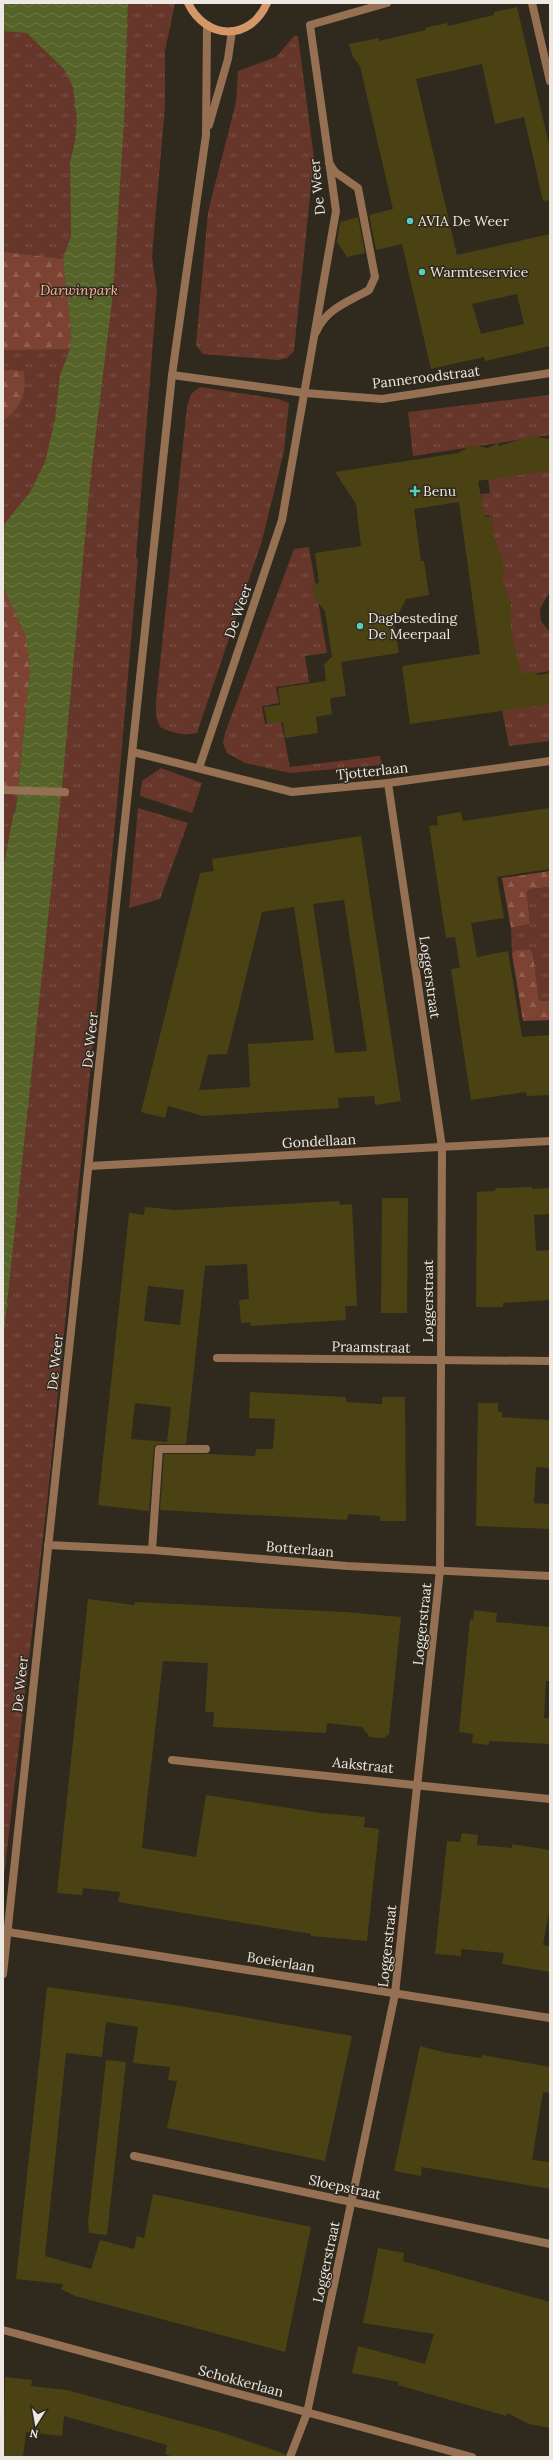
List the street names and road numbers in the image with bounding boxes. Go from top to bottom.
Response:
street label: De Weer [305,158,329,216]
street label: Panneroodstraat [371,361,482,393]
street label: De Weer [220,581,256,641]
street label: Tjotterlaan [335,758,409,784]
street label: Loggerstraat [415,935,445,1020]
street label: De Weer [78,1011,102,1069]
street label: Gondellaan [282,1130,357,1152]
street label: Loggerstraat [419,1259,437,1342]
street label: De Weer [43,1333,67,1391]
street label: Praamstraat [331,1337,411,1357]
street label: Botterlaan [265,1537,335,1561]
street label: Loggerstraat [409,1581,435,1666]
street label: De Weer [8,1655,32,1713]
street label: Aakstraat [330,1753,395,1777]
street label: Loggerstraat [374,1903,400,1988]
street label: Boeierlaan [246,1948,317,1976]
street label: Sloepstraat [307,2171,383,2204]
street label: Loggerstraat [309,2219,344,2304]
street label: Schokkerlaan [197,2361,286,2401]

